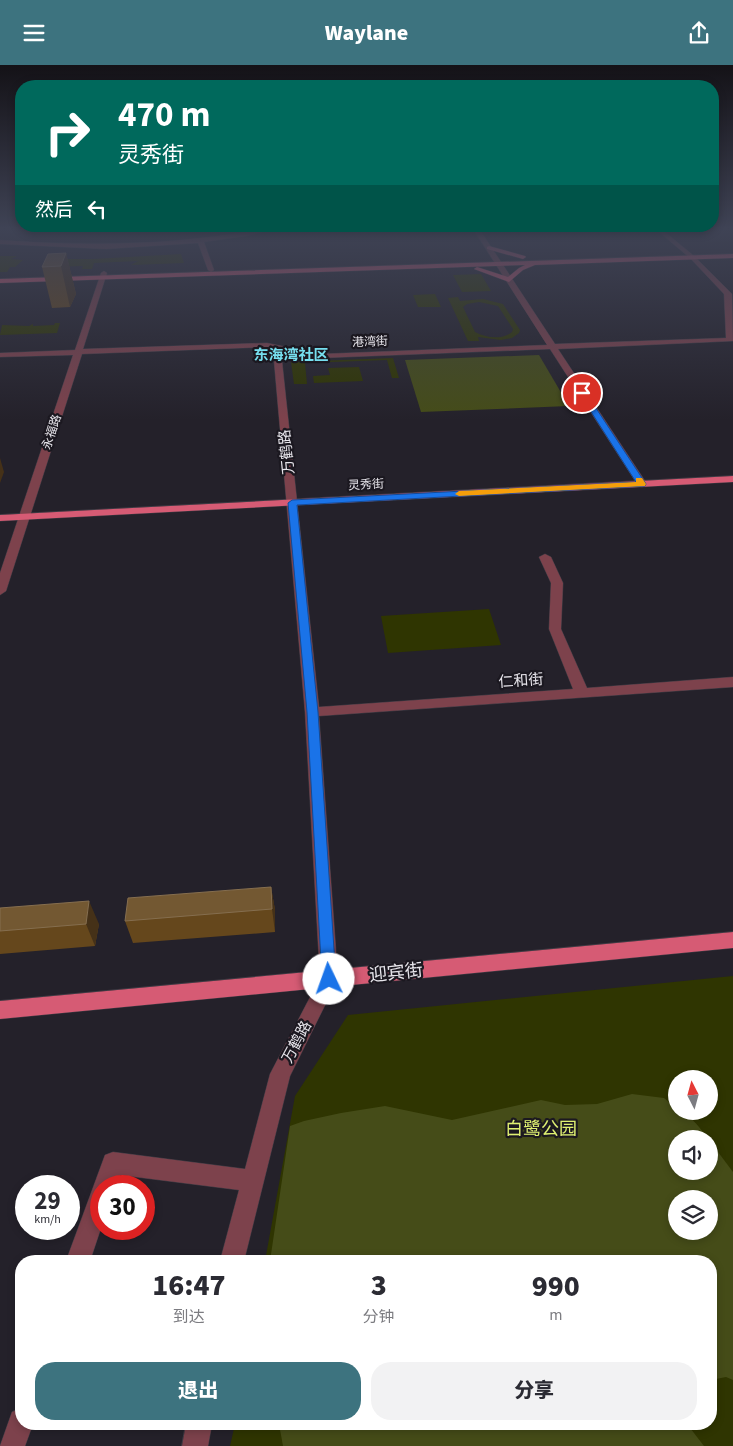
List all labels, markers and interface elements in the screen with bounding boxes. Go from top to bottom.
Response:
text: Waylane [325,17,408,49]
icon: menu [20,19,48,47]
icon: share [685,19,713,47]
text: 470 m [118,90,210,140]
icon: right [35,100,100,165]
text: 灵秀街 [118,139,184,171]
icon: left [83,195,111,223]
text: 然后 [35,197,73,224]
street label: 港湾街 [352,333,388,351]
district label: 东海湾社区 [253,345,329,366]
pin [561,372,603,414]
icon: arrive [568,379,596,407]
street label: 永福路 [38,412,66,452]
street label: 万鹤路 [274,429,300,475]
street label: 灵秀街 [348,476,384,494]
street label: 仁和街 [498,669,544,693]
position arrow [302,952,354,1004]
street label: 迎宾街 [368,958,424,988]
street label: 万鹤路 [277,1017,317,1067]
north arrow [668,1070,718,1120]
map controls [668,1070,718,1240]
park label: 白鹭公园 [505,1117,577,1142]
button: sound [668,1130,718,1180]
speed limit sign: 30 [90,1175,155,1240]
text: 29 [34,1183,61,1219]
button: layers [668,1190,718,1240]
text: km/h [34,1211,61,1228]
text: 16:47 [152,1264,226,1307]
text: 3 [371,1264,387,1307]
text: 990 [532,1265,580,1308]
text: m [549,1304,562,1326]
text: 到达 [173,1306,205,1328]
text: 分钟 [363,1306,395,1328]
button: 退出 [35,1362,361,1420]
button: 分享 [371,1362,697,1420]

